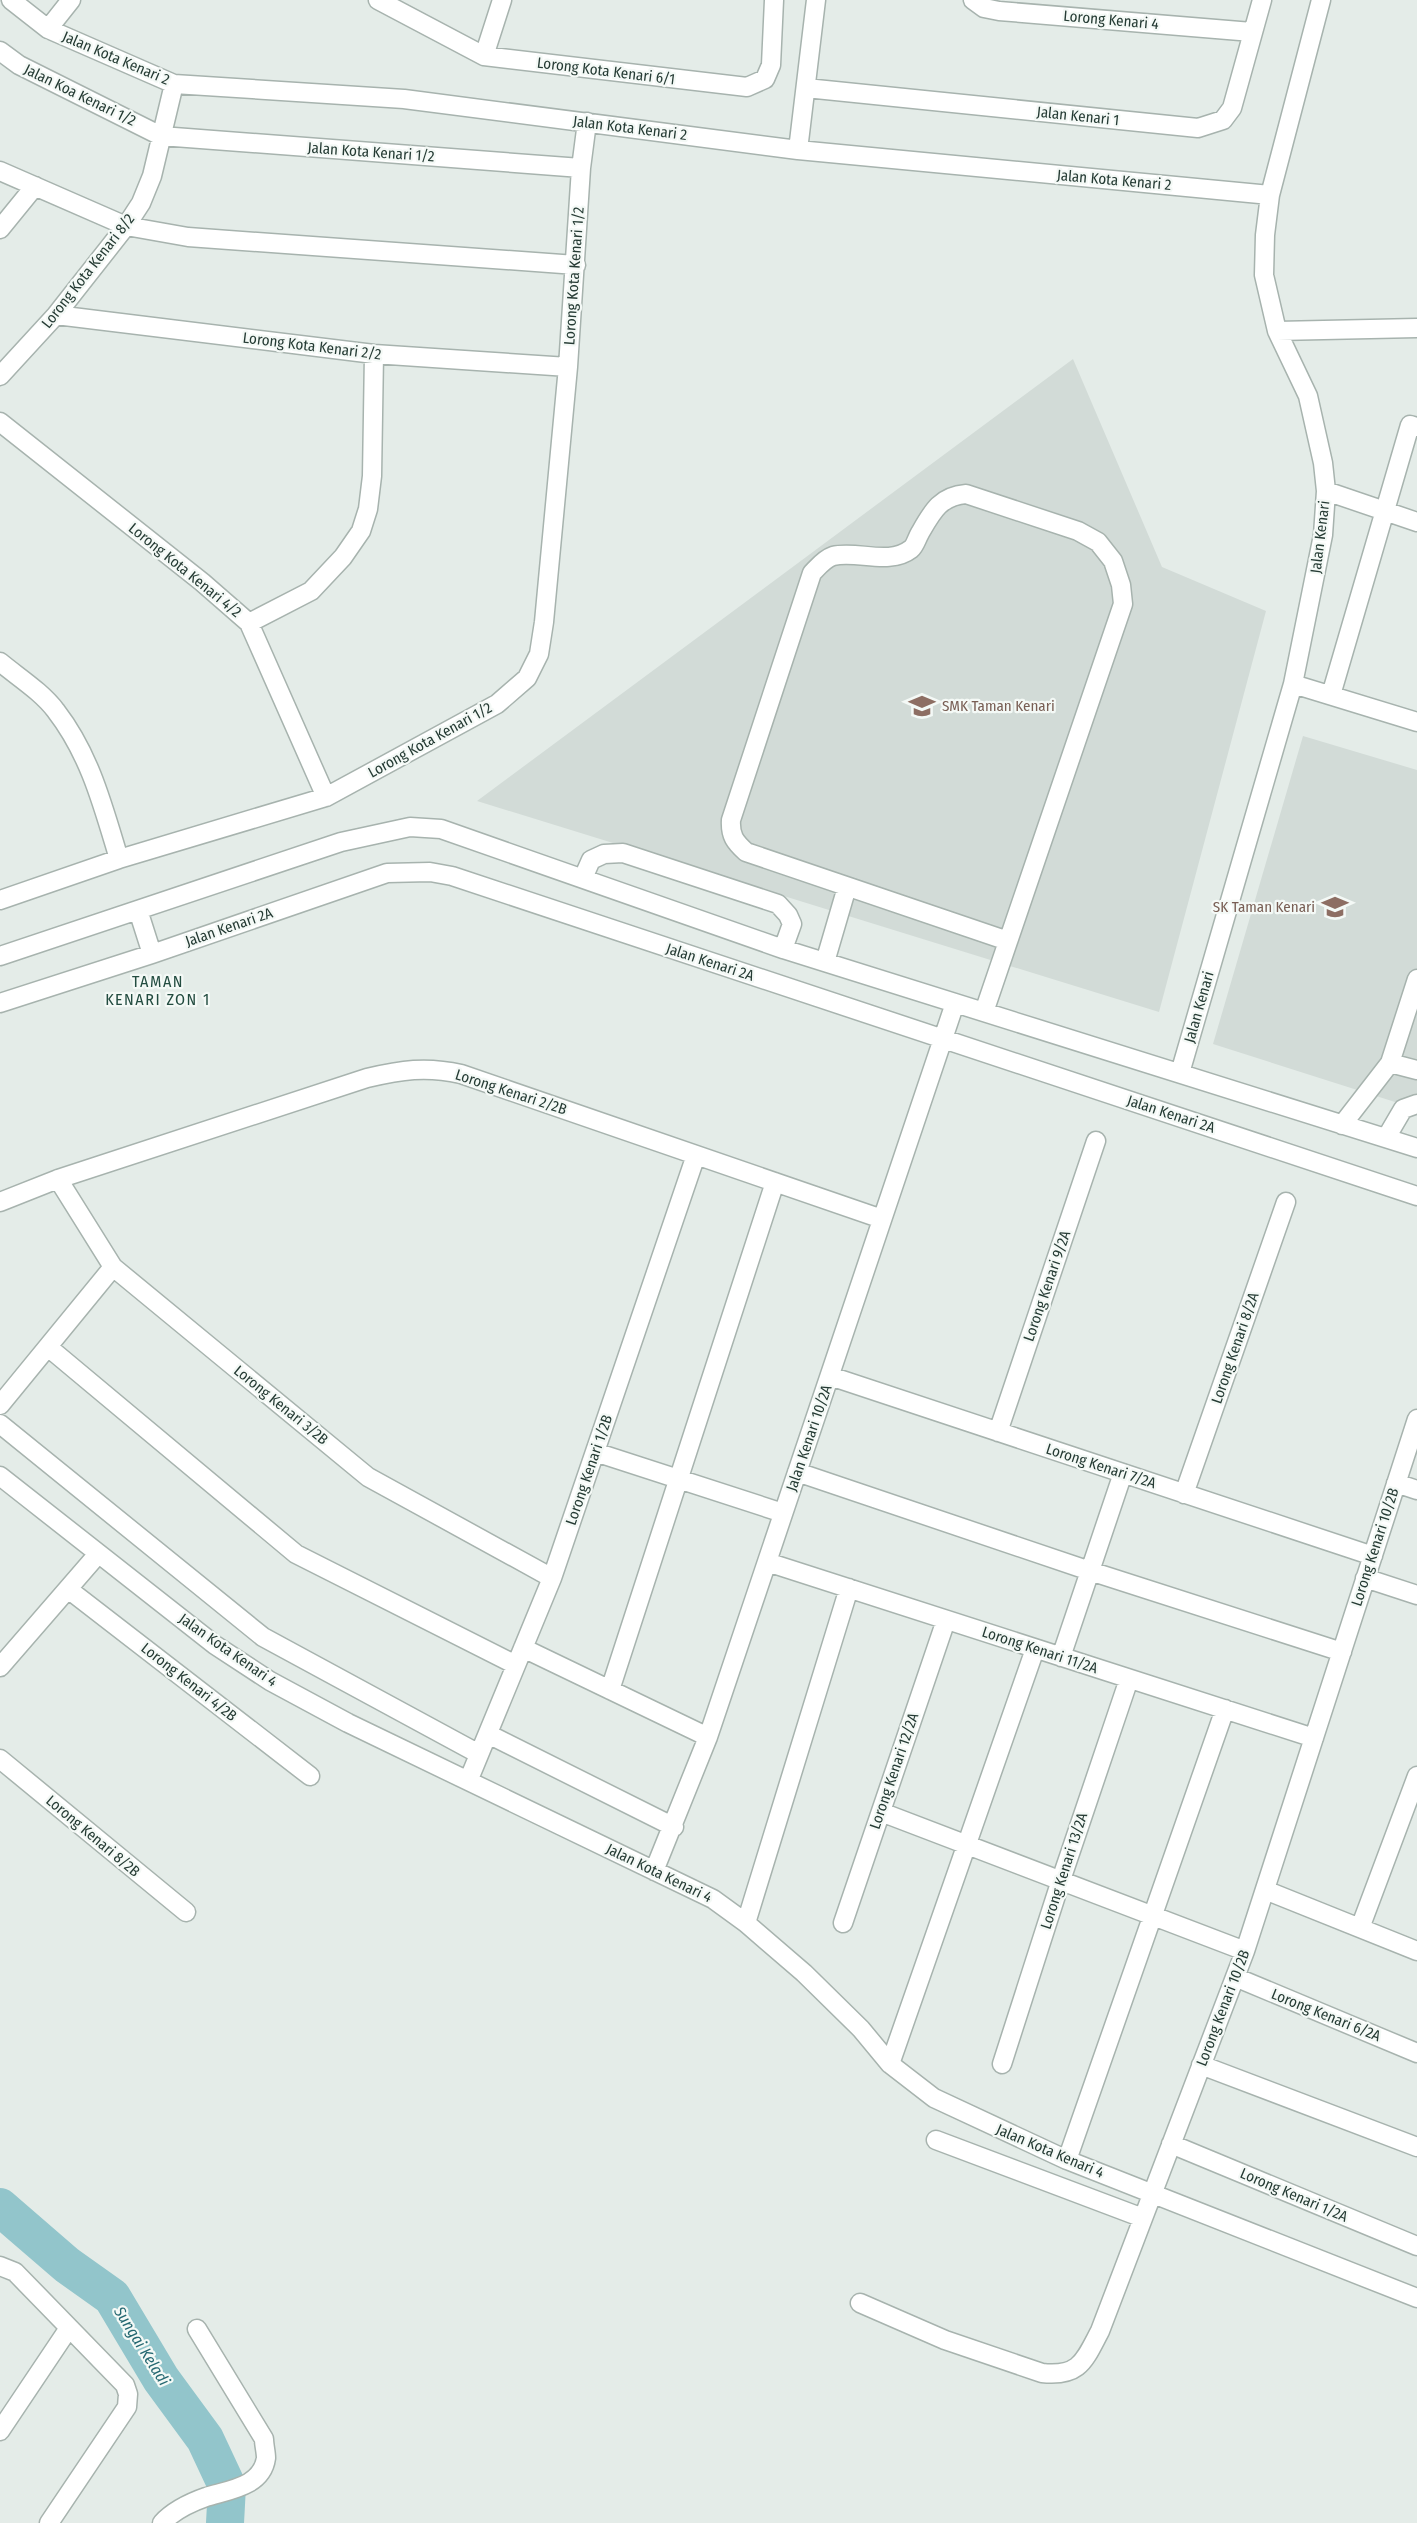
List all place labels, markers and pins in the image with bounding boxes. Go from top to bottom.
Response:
school or university icon: SMK Taman Kenari [907,691,937,721]
place label: SMK Taman Kenari [942,697,1055,715]
school or university icon: SK Taman Kenari [1320,892,1350,922]
place label: SK Taman Kenari [1213,898,1315,916]

